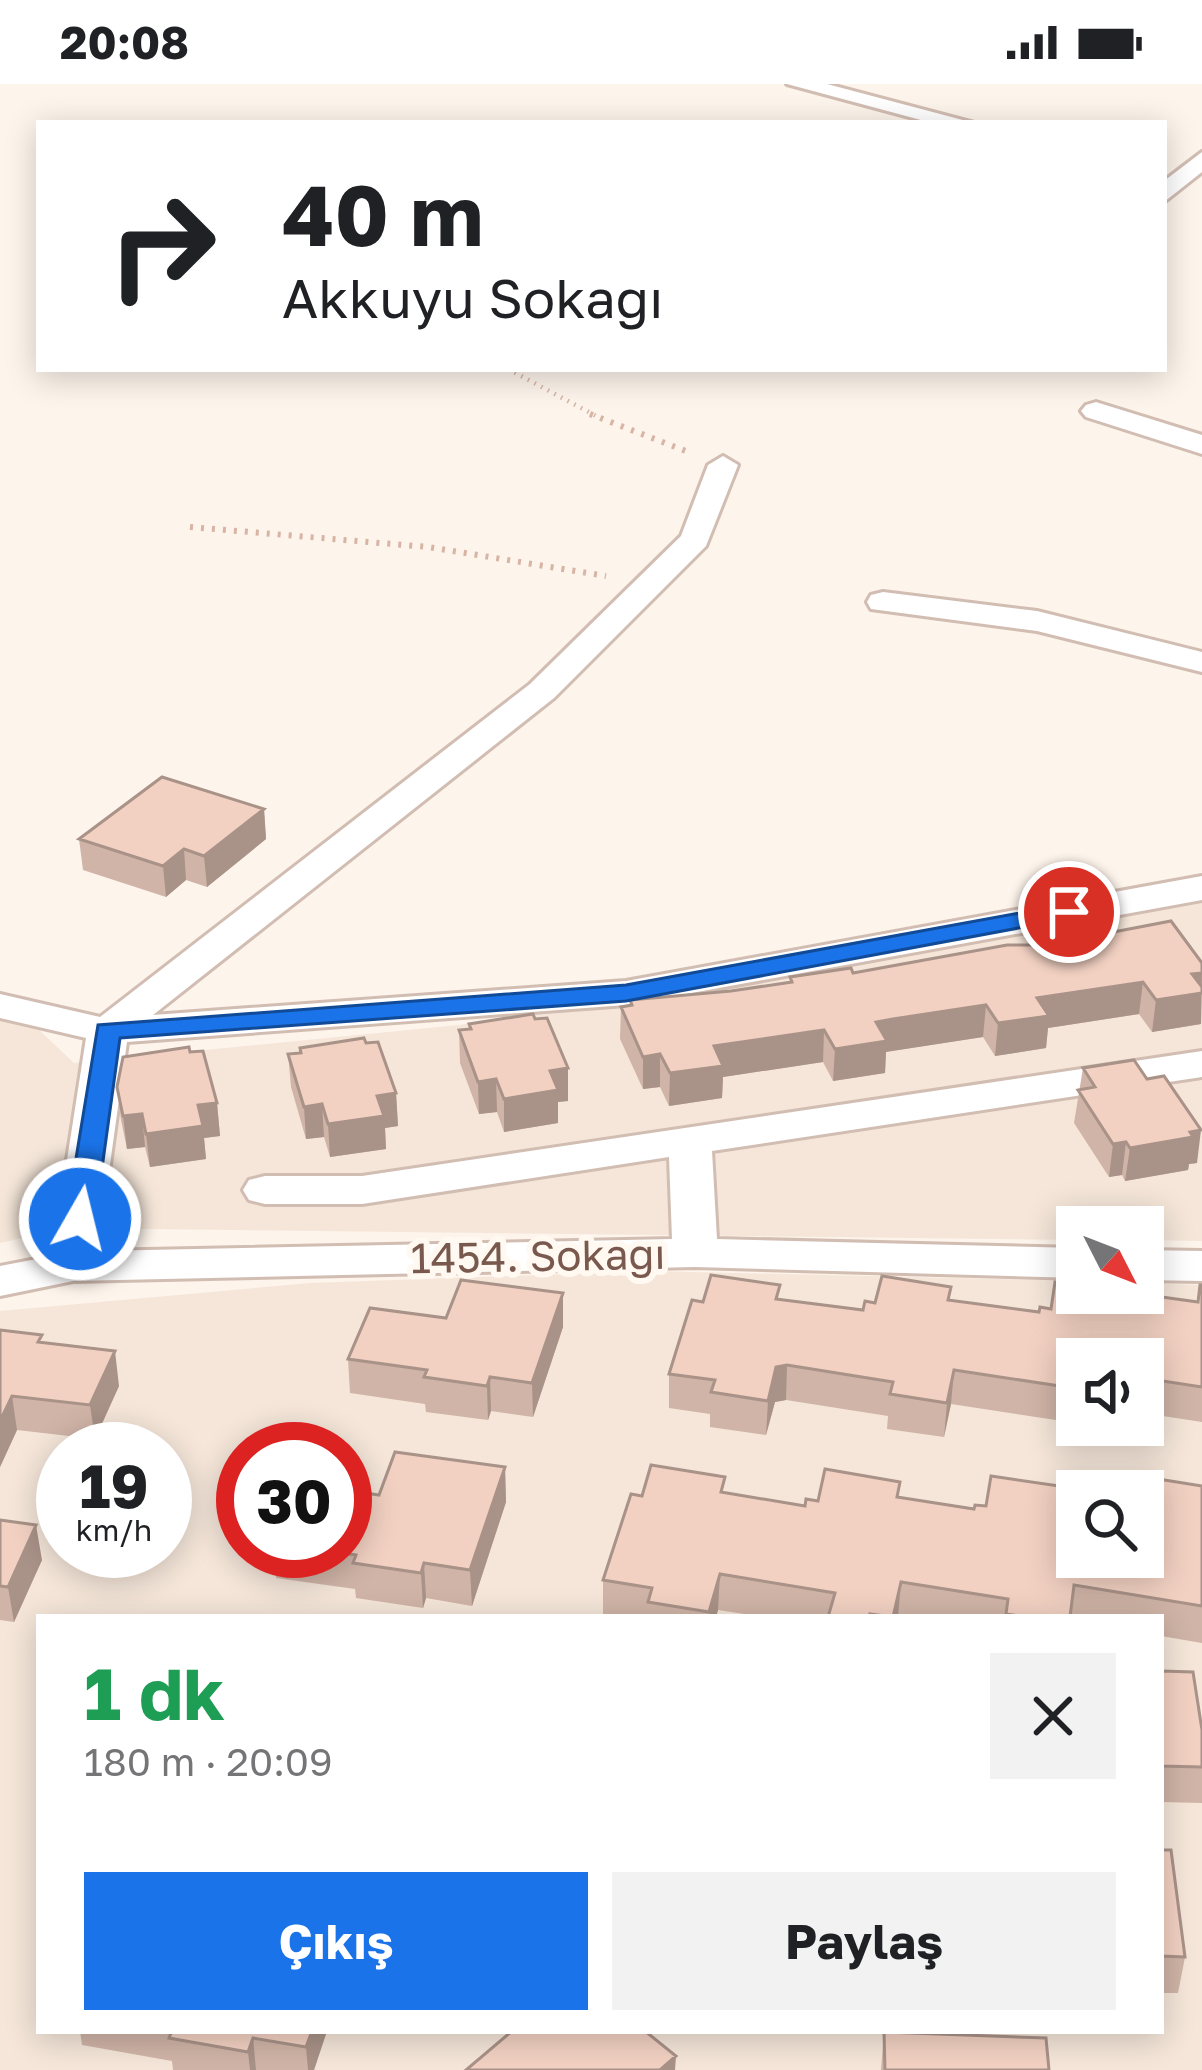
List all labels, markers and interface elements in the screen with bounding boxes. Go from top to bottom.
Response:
text: 20:08 [60,15,189,69]
text: 40 m [282,164,484,264]
icon: right [84,168,240,324]
text: Akkuyu Sokağı [282,265,663,330]
pin [1018,861,1120,963]
icon: arrive [1036,879,1102,945]
position arrow [17,1156,143,1282]
north arrow [1056,1206,1164,1314]
map controls [1056,1206,1164,1578]
street label: 1454. Sokağı [410,1228,666,1282]
button: sound [1056,1338,1164,1446]
speed limit sign: 30 [216,1422,372,1578]
text: 19 [79,1449,148,1521]
button: search [1056,1470,1164,1578]
text: km/h [76,1512,152,1548]
text: 1 dk [84,1649,225,1736]
button: close [990,1653,1116,1779]
text: 180 m · 20:09 [84,1738,333,1785]
button: Çıkış [84,1872,588,2010]
button: Paylaş [612,1872,1116,2010]

